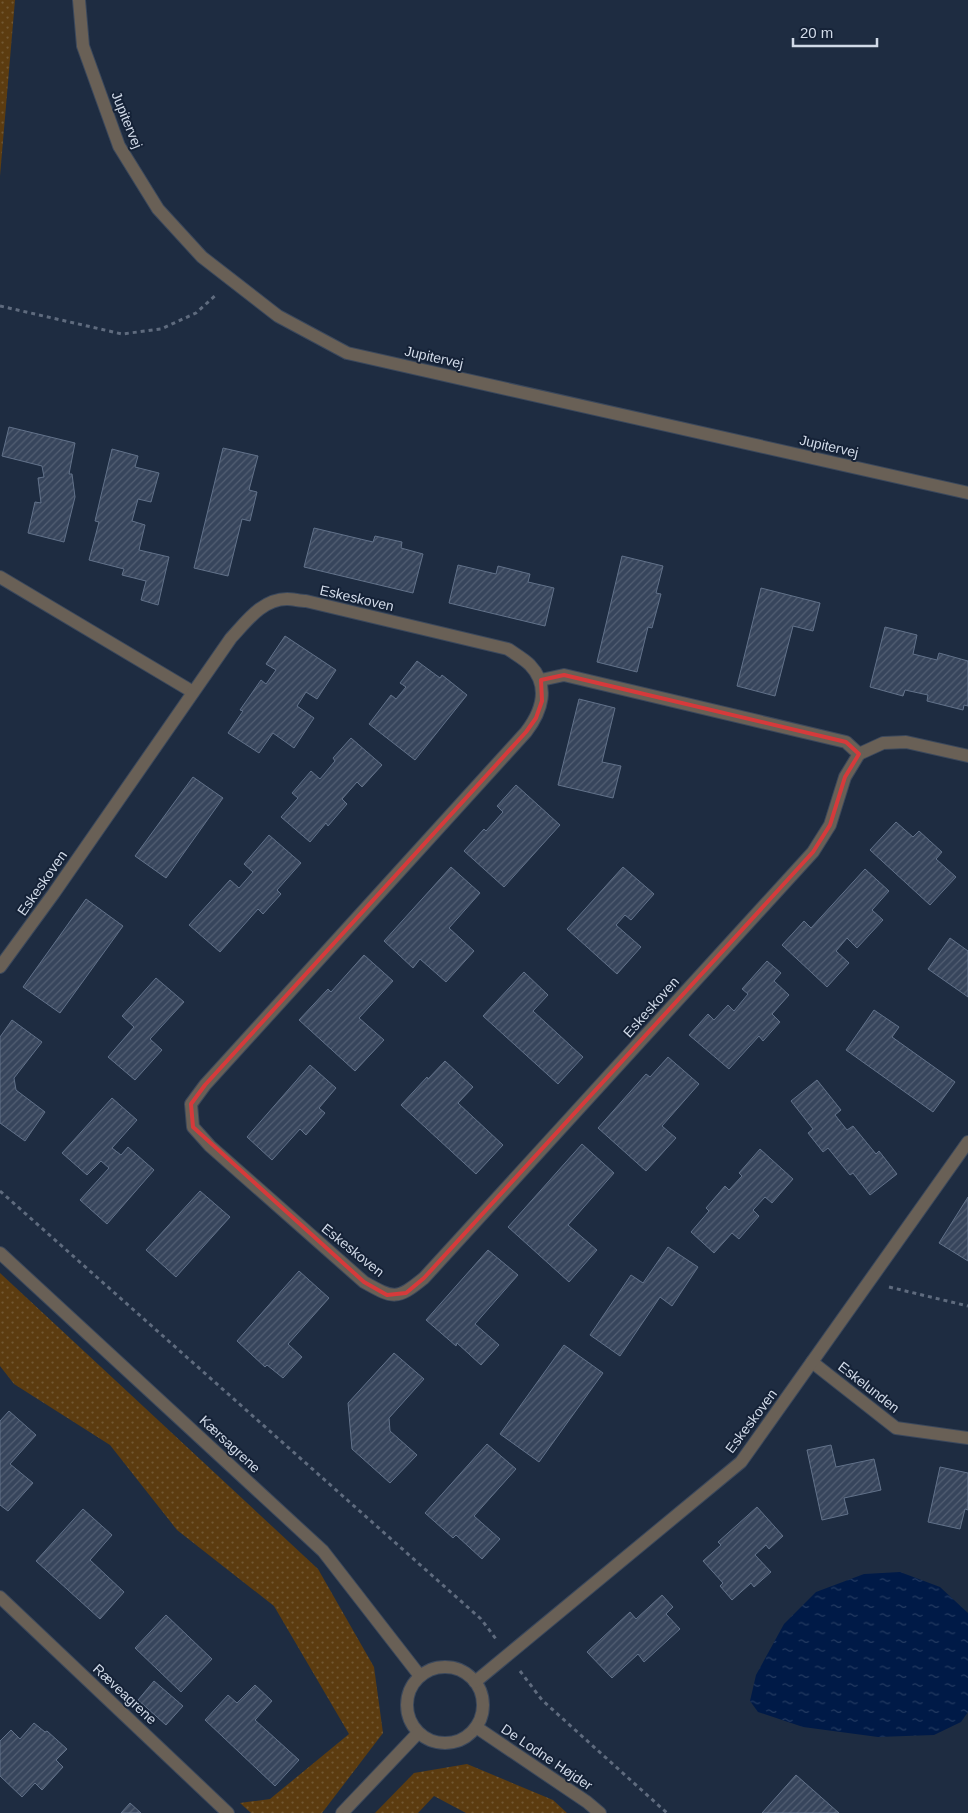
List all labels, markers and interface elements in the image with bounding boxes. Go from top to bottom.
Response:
scale bar [793,15,877,47]
text: 20 m [800,24,833,41]
street label: Jupitervej [108,89,146,151]
street label: Jupitervej [403,342,465,372]
street label: Jupitervej [798,431,860,461]
street label: Eskeskoven [318,582,396,614]
street label: Eskeskoven [14,847,70,919]
street label: Eskeskoven [620,974,682,1040]
street label: Eskeskoven [319,1220,387,1280]
street label: Eskelunden [835,1358,903,1416]
street label: Eskeskoven [722,1386,780,1456]
street label: Kærsagrene [196,1412,264,1476]
street label: Ræveagrene [90,1661,160,1728]
street label: De Lodne Højder [498,1721,596,1794]

